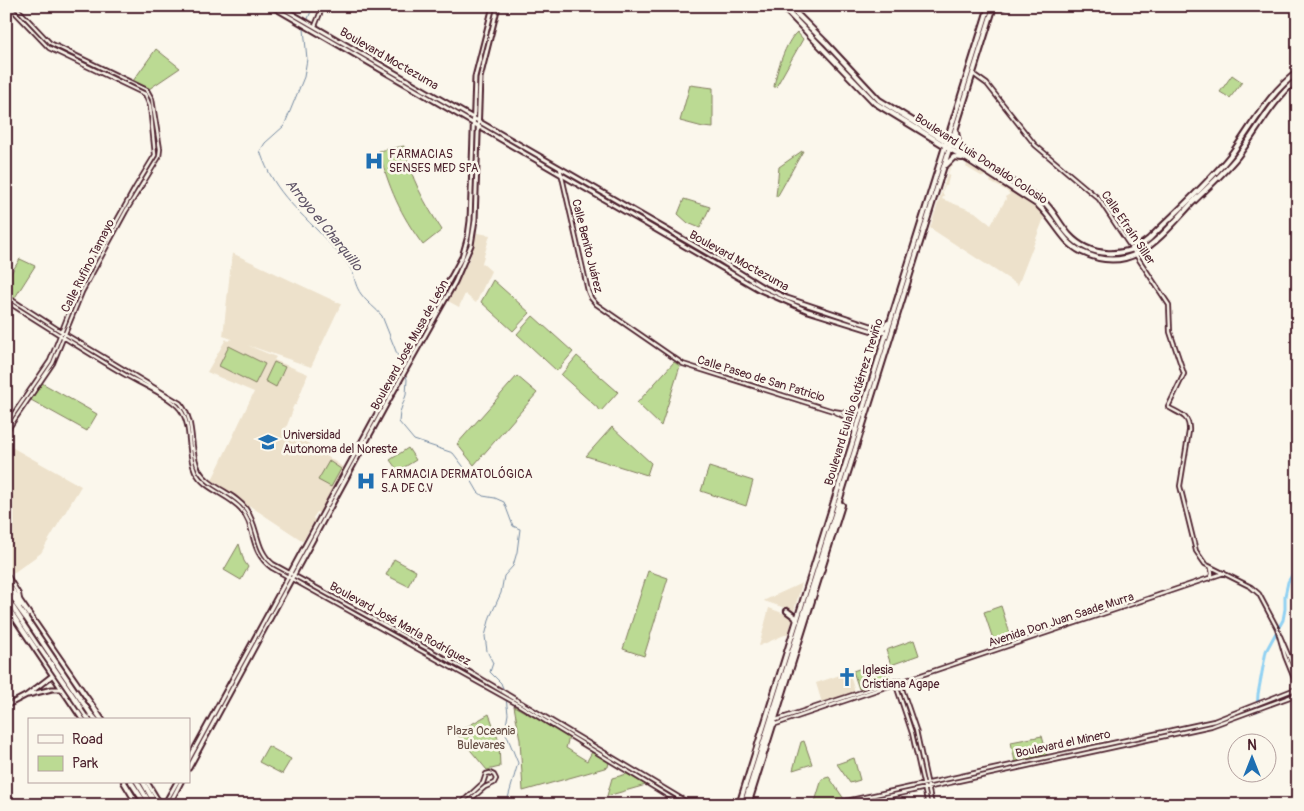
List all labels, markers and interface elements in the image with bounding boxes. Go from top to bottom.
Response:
street label: Boulevard Moctezuma [337,25,441,94]
street label: Boulevard Luis Donaldo Colosio [912,110,1051,208]
place label: FARMACIAS SENSES MED SPA [389,147,479,176]
hospital icon: FARMACIAS SENSES MED SPA [363,150,385,172]
water label: Arroyo el Charquillo [282,176,367,275]
street label: Calle Efraín Siller [1098,188,1159,268]
street label: Calle Benito Juárez [568,198,606,294]
street label: Calle Rufino Tamayo [58,216,118,315]
street label: Boulevard Moctezuma [687,227,792,295]
street label: Boulevard José Musa de León [368,277,452,413]
street label: Boulevard Eulalio Gutiérrez Treviño [821,316,887,487]
street label: Calle Paseo de San Patricio [695,352,827,406]
place label: Universidad Autonoma del Noreste [283,428,398,457]
school or university icon: Universidad Autonoma del Noreste [257,431,279,453]
place label: FARMACIA DERMATOLÓGICA S.A DE C.V [381,466,533,496]
hospital icon: FARMACIA DERMATOLÓGICA S.A DE C.V [355,470,377,492]
street label: Boulevard José María Rodríguez [327,579,473,669]
street label: Avenida Don Juan Saade Murra [986,589,1136,651]
place label: Iglesia Cristiana Agape [862,663,939,692]
church icon: Iglesia Cristiana Agape [836,666,858,688]
legend [28,718,190,784]
park label: Plaza Oceania Bulevares [447,724,516,753]
street label: Boulevard el Minero [1014,726,1112,761]
text: Road [72,730,103,749]
north arrow [1226,734,1276,784]
text: N [1247,737,1257,754]
text: Park [72,754,99,773]

